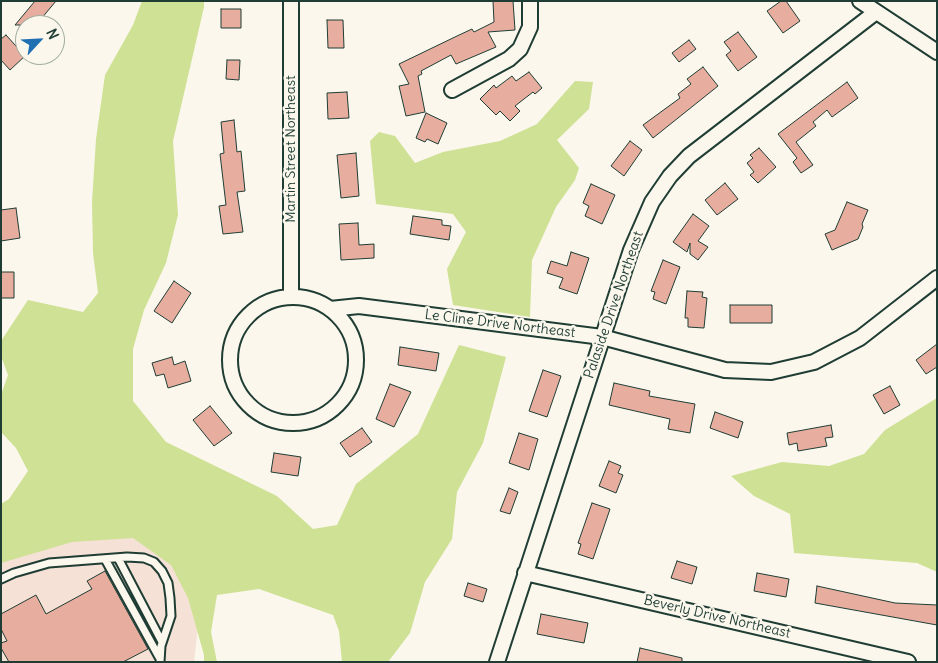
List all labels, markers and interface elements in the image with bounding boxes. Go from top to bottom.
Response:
north arrow [15,15,65,65]
text: N [42,26,63,42]
street label: Martin Street Northeast [283,75,299,223]
street label: Palaside Drive Northeast [581,229,647,381]
street label: Le Cline Drive Northeast [424,306,576,342]
street label: Beverly Drive Northeast [642,592,792,642]

